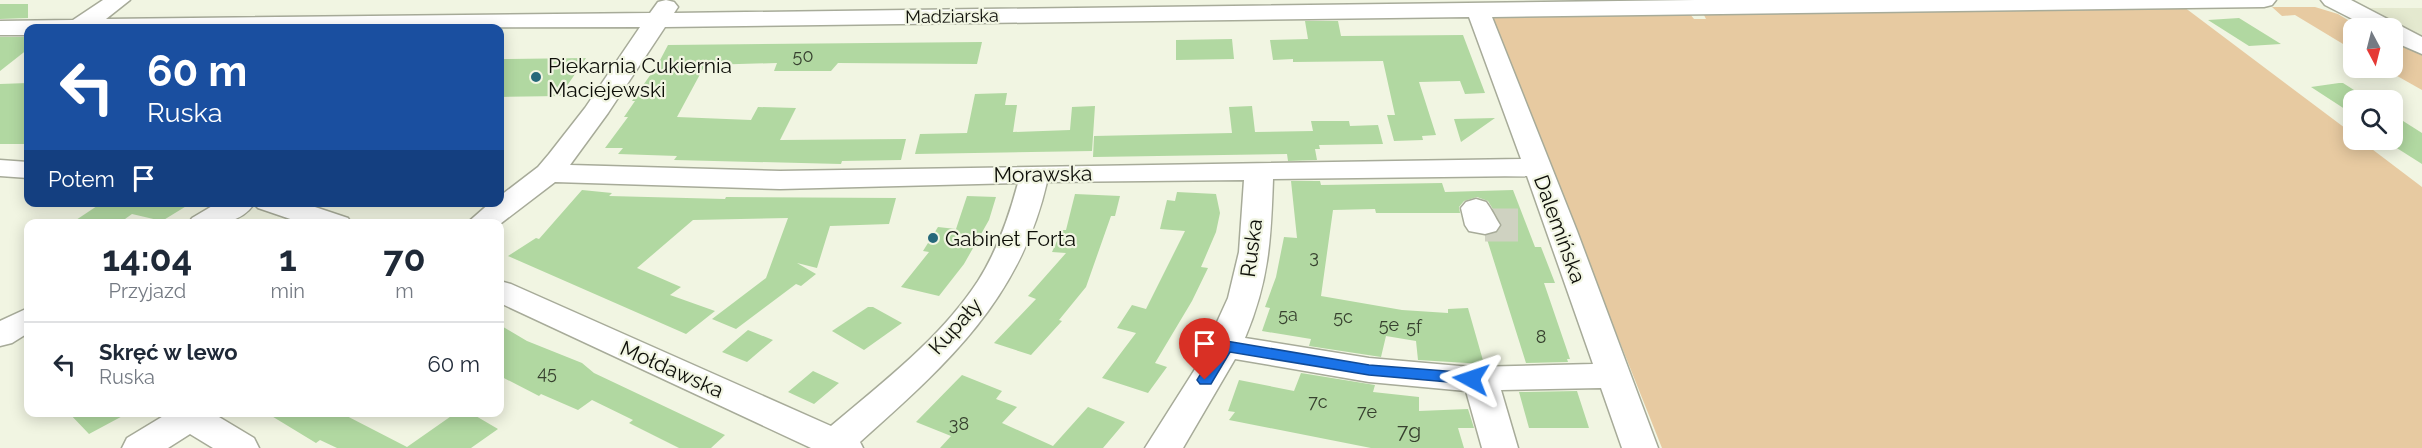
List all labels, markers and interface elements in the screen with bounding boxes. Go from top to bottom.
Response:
street label: Madziarska [905,5,999,27]
north arrow [2343,18,2403,78]
map controls [2343,18,2403,150]
house number: 50 [793,45,813,66]
text: 60 m [147,47,247,96]
icon: left [48,48,126,126]
place label: Piekarnia Cukiernia Maciejewski [548,53,732,102]
marker: Piekarnia Cukiernia Maciejewski [529,70,543,84]
button: search [2343,90,2403,150]
text: Ruska [147,97,222,128]
street label: Morawska [993,161,1093,187]
icon: arrive [127,162,160,195]
text: Potem [48,166,115,192]
street label: Dalemińska [1529,172,1591,286]
street label: Ruska [1235,217,1267,279]
place label: Gabinet Forta [945,226,1076,251]
marker: Gabinet Forta [926,231,940,245]
text: 14:04 [102,237,192,279]
text: 1 [279,237,297,279]
text: 70 [383,237,426,279]
house number: 3 [1309,246,1319,267]
text: Przyjazd [108,279,186,303]
text: min [271,279,305,303]
text: m [395,279,414,303]
street label: Kupały [923,293,987,359]
house number: 5a [1278,304,1298,325]
house number: 5c [1333,306,1353,327]
house number: 5e [1379,314,1400,335]
house number: 5f [1406,316,1423,337]
pin [1179,318,1230,380]
house number: 8 [1536,326,1546,347]
icon: arrive [1188,327,1221,360]
street label: Mołdawska [616,335,728,403]
text: Skręć w lewo [99,339,238,365]
position arrow [1439,347,1503,411]
icon: left [48,348,81,381]
text: 60 m [427,351,480,377]
house number: 45 [537,362,557,383]
text: Ruska [99,365,155,389]
house number: 7c [1308,391,1328,412]
house number: 7e [1357,401,1378,422]
house number: 38 [949,413,969,434]
house number: 7g [1397,418,1421,443]

